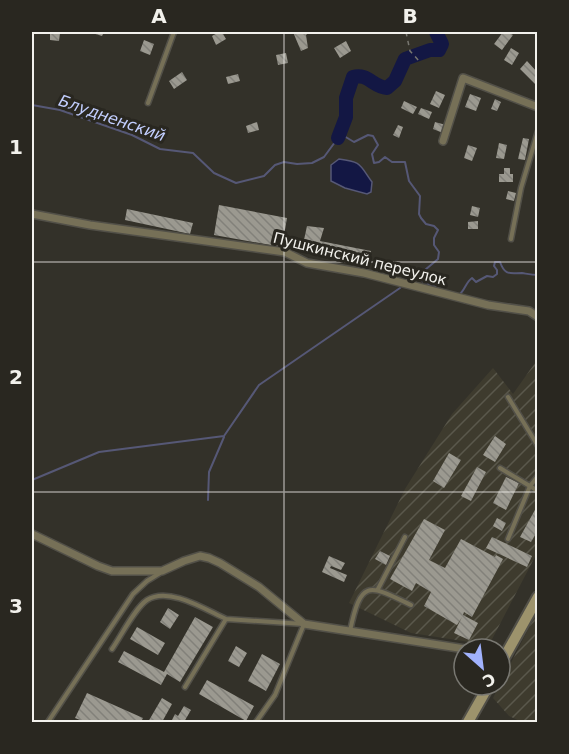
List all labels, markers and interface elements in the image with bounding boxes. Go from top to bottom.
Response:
text: A [151,4,167,28]
text: B [402,4,418,28]
water label: Блудненский [56,91,168,145]
text: 1 [9,135,23,159]
street label: Пушкинский переулок [271,229,449,289]
text: 2 [9,365,23,389]
text: 3 [9,594,23,618]
north arrow [452,637,512,697]
text: С [479,669,498,691]

